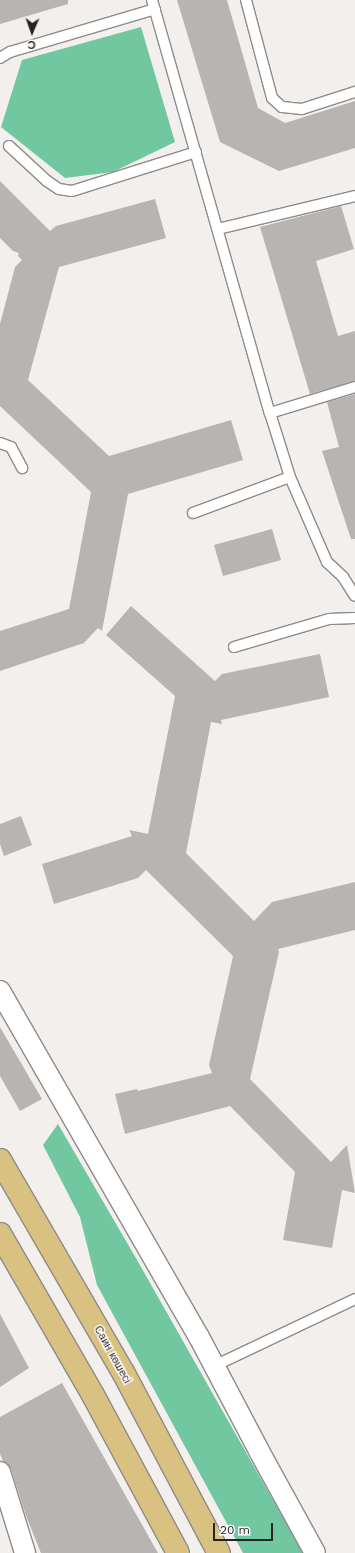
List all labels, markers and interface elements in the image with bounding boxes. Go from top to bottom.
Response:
north arrow [12,12,52,52]
text: С [27,38,36,51]
street label: Саин көшесі [91,1324,133,1386]
scale bar [215,1515,275,1541]
text: 20 m [220,1523,250,1537]

